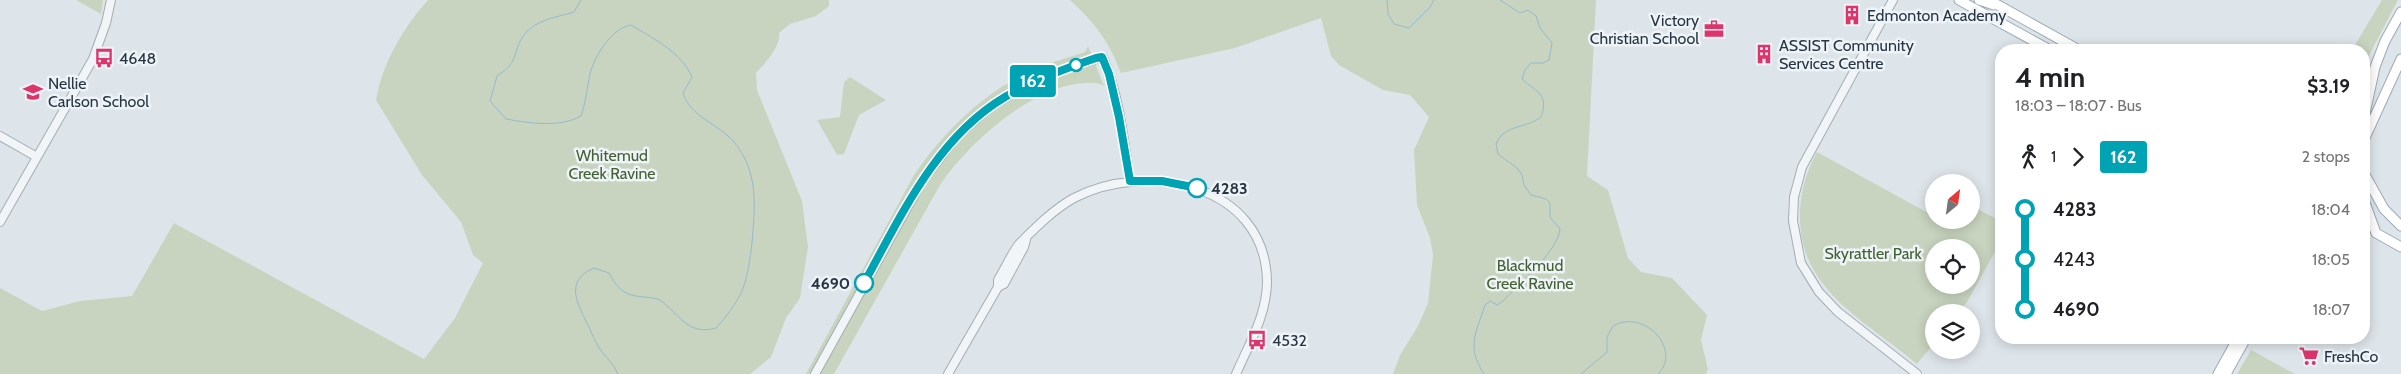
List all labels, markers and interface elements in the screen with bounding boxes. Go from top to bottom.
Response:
building icon: Edmonton Academy [1841,4,1863,26]
place label: Edmonton Academy [1867,6,2006,25]
place label: Victory Christian School [1590,11,1699,48]
office icon: Victory Christian School [1703,18,1725,40]
place label: ASSIST Community Services Centre [1779,36,1914,73]
building icon: ASSIST Community Services Centre [1753,43,1775,65]
bus stop icon: 4648 [93,47,115,69]
place label: 4648 [119,49,156,68]
unlabelled marker [1069,58,1083,72]
text: 4 min [2015,60,2085,94]
line badge: 162 [1004,65,1062,97]
text: 162 [1020,70,1046,92]
place label: Nellie Carlson School [48,74,149,111]
text: $3.19 [2307,75,2350,98]
school or university icon: Nellie Carlson School [22,81,44,103]
text: 18:03 – 18:07 · Bus [2015,96,2142,115]
icon: walk [2015,143,2043,171]
icon: forward [2064,143,2092,171]
park label: Whitemud Creek Ravine [568,146,656,183]
text: 162 [2110,146,2137,168]
text: 1 [2051,147,2056,166]
text: 2 stops [2302,147,2350,166]
north arrow [1925,174,1980,229]
map controls [1925,174,1980,359]
marker: 4283 [1187,178,1207,198]
place label: 4283 [1211,179,1248,198]
text: 4283 [2053,198,2097,221]
text: 18:04 [2311,200,2350,219]
button: locate [1925,239,1980,294]
park label: Skyrattler Park [1824,244,1922,263]
text: 4243 [2053,248,2095,271]
text: 18:05 [2312,250,2350,269]
park label: Blackmud Creek Ravine [1486,256,1574,293]
marker: 4690 [854,273,874,293]
place label: 4690 [811,274,850,293]
text: 4690 [2053,298,2100,321]
text: 18:07 [2313,300,2350,319]
button: layers [1925,304,1980,359]
bus stop icon: 4532 [1246,329,1268,351]
place label: 4532 [1272,331,1307,350]
supermarket icon: FreshCo [2298,345,2320,367]
place label: FreshCo [2324,347,2378,366]

